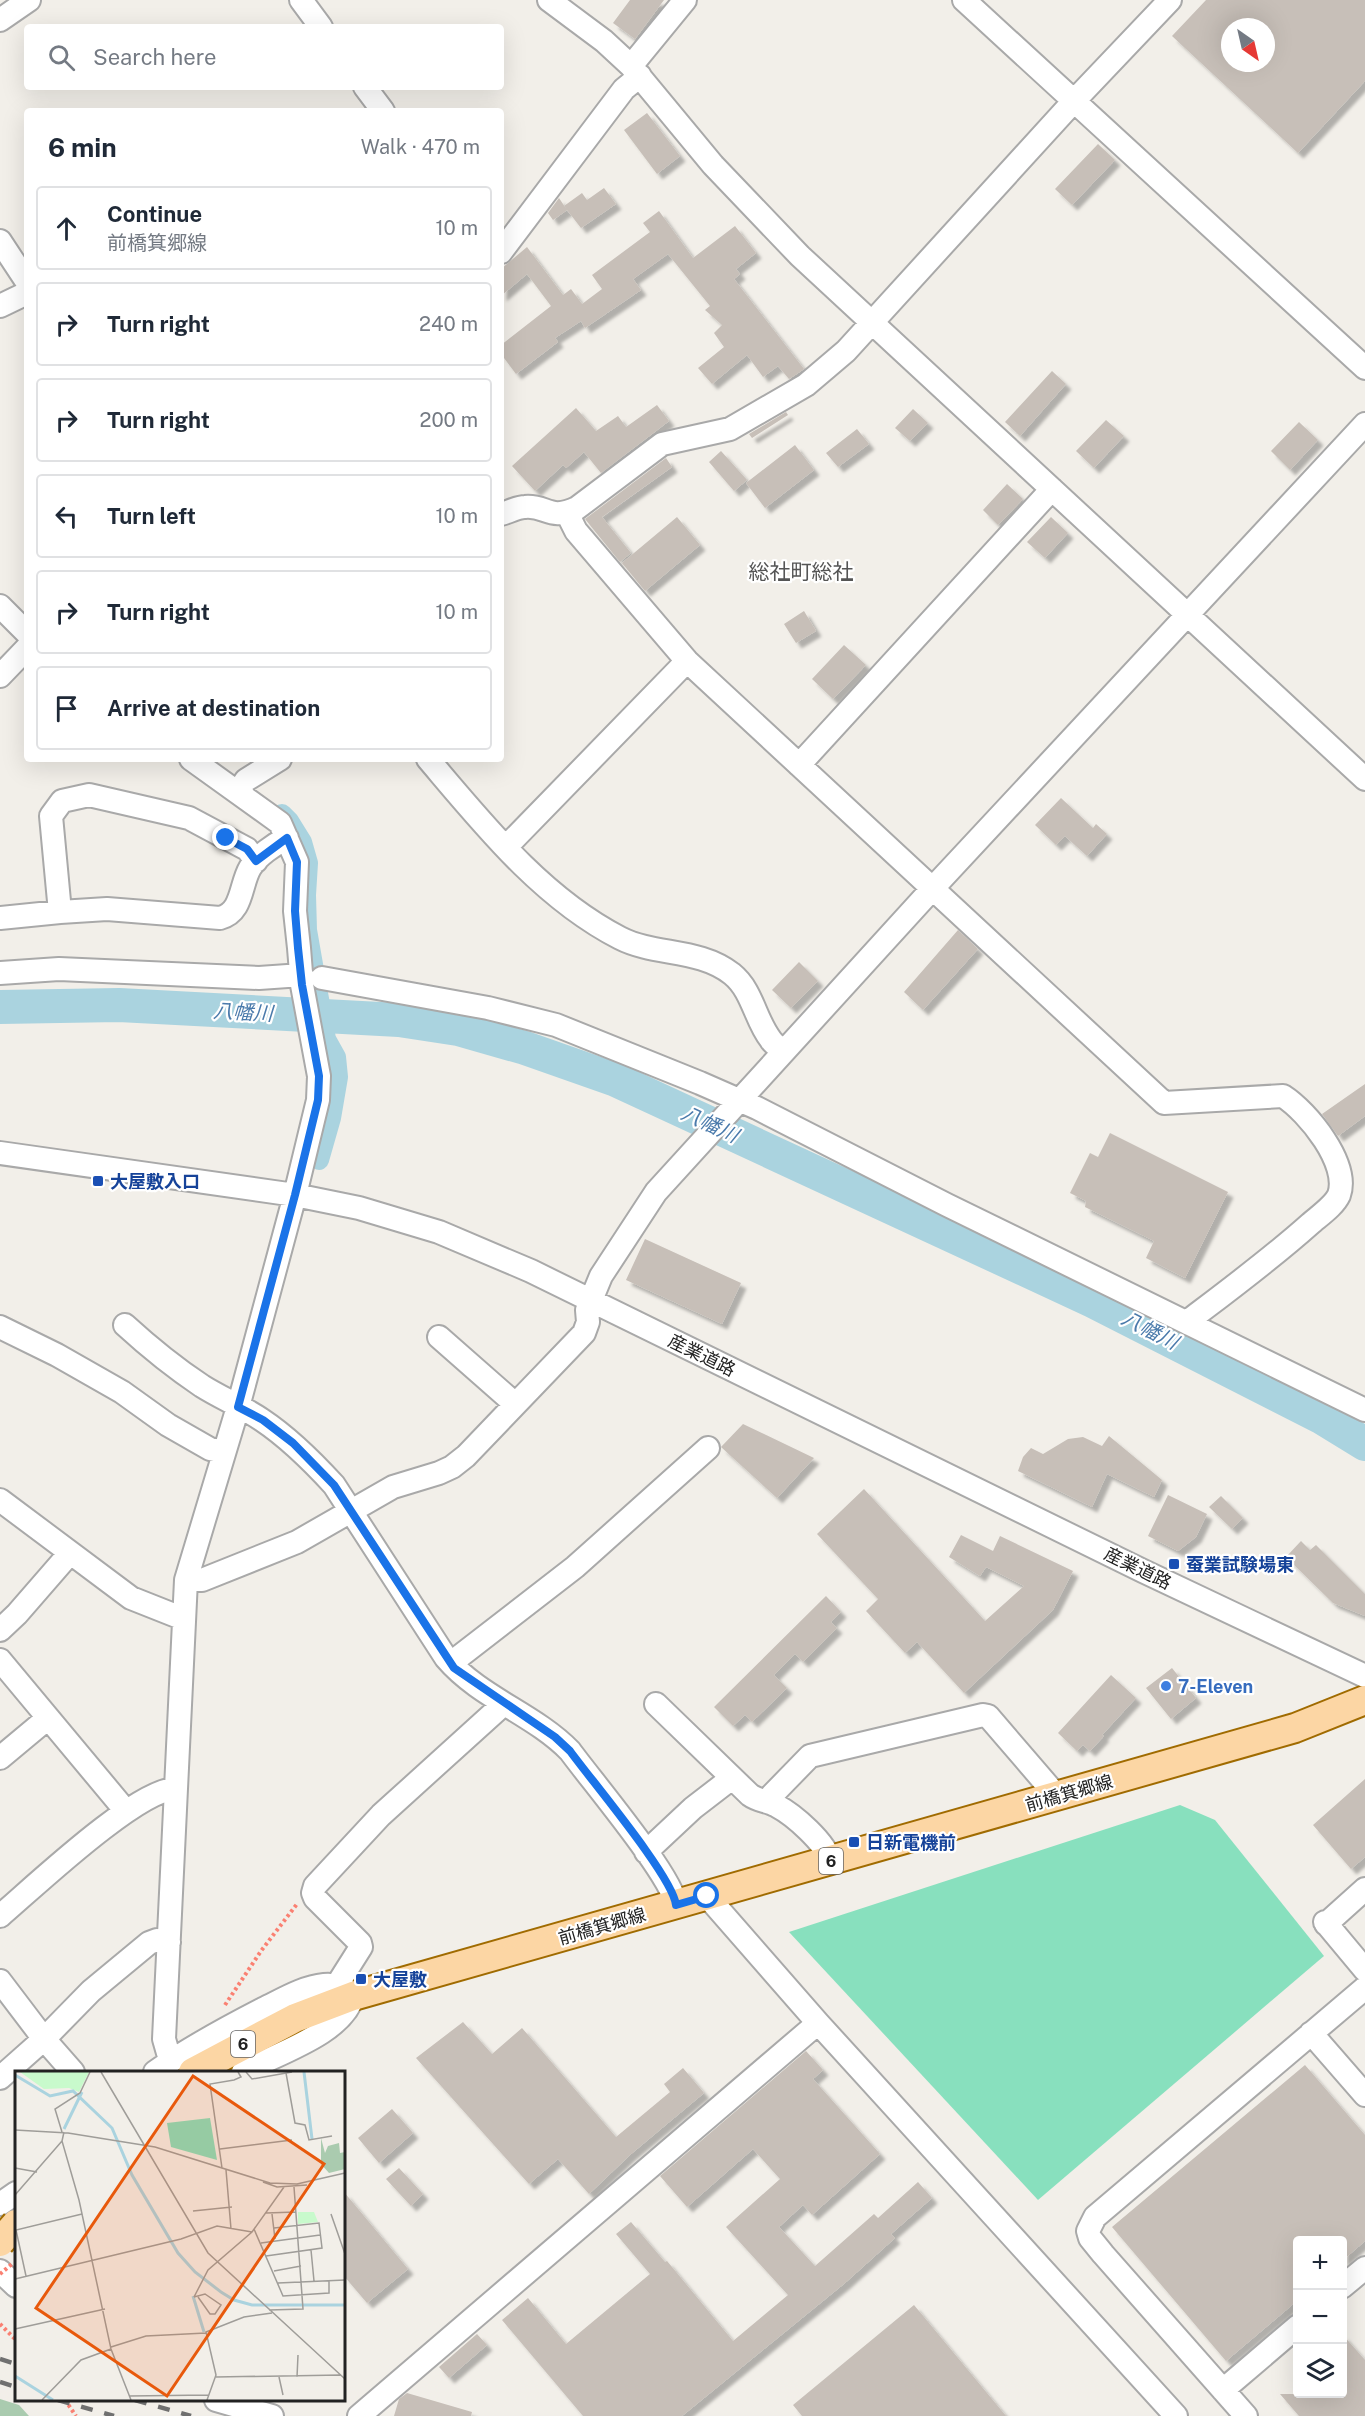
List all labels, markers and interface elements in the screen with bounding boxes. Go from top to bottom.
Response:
north arrow [1221,18,1275,72]
search box [24,24,504,90]
icon: search [45,41,78,74]
text: Search here [93,44,217,70]
text: 6 min [48,132,117,163]
text: Walk · 470 m [361,135,480,159]
text: Continue [107,201,202,227]
icon: ahead [50,212,83,245]
text: 10 m [435,216,478,240]
text: 前橋箕郷線 [107,231,207,255]
icon: right [50,308,83,341]
text: Turn right [107,311,210,337]
text: 240 m [419,312,478,336]
icon: right [50,404,83,437]
text: Turn right [107,407,210,433]
text: 200 m [420,408,478,432]
icon: left [50,500,83,533]
text: Turn left [107,503,196,529]
text: 10 m [435,504,478,528]
district label: 総社町総社 [749,559,854,584]
icon: right [50,596,83,629]
text: Turn right [107,599,210,625]
text: 10 m [435,600,478,624]
icon: arrive [50,692,83,725]
text: Arrive at destination [107,695,320,721]
route end [212,824,238,850]
water label: 八幡川 [212,998,276,1026]
water label: 八幡川 [678,1100,744,1148]
place label: 大屋敷入口 [110,1171,200,1192]
marker: 大屋敷入口 [91,1174,105,1188]
water label: 八幡川 [1118,1306,1184,1355]
street label: 産業道路 [665,1330,739,1380]
street label: 産業道路 [1101,1543,1175,1593]
place label: 蚕業試験場東 [1186,1554,1294,1575]
marker: 蚕業試験場東 [1167,1557,1181,1571]
place label: 7-Eleven [1178,1676,1253,1697]
marker: 7-Eleven [1159,1679,1173,1693]
street label: 前橋箕郷線 [1023,1771,1115,1815]
place label: 日新電機前 [866,1832,956,1853]
marker: 日新電機前 [847,1835,861,1849]
road number: 6 [819,1848,843,1874]
route start [693,1882,719,1908]
street label: 前橋箕郷線 [556,1904,648,1948]
place label: 大屋敷 [373,1969,427,1990]
marker: 大屋敷 [354,1972,368,1986]
road number: 6 [231,2031,255,2057]
inset map [15,2071,345,2401]
map controls [1293,2236,1347,2398]
button: + [1293,2236,1347,2290]
button: − [1293,2290,1347,2344]
button: layers [1293,2344,1347,2398]

